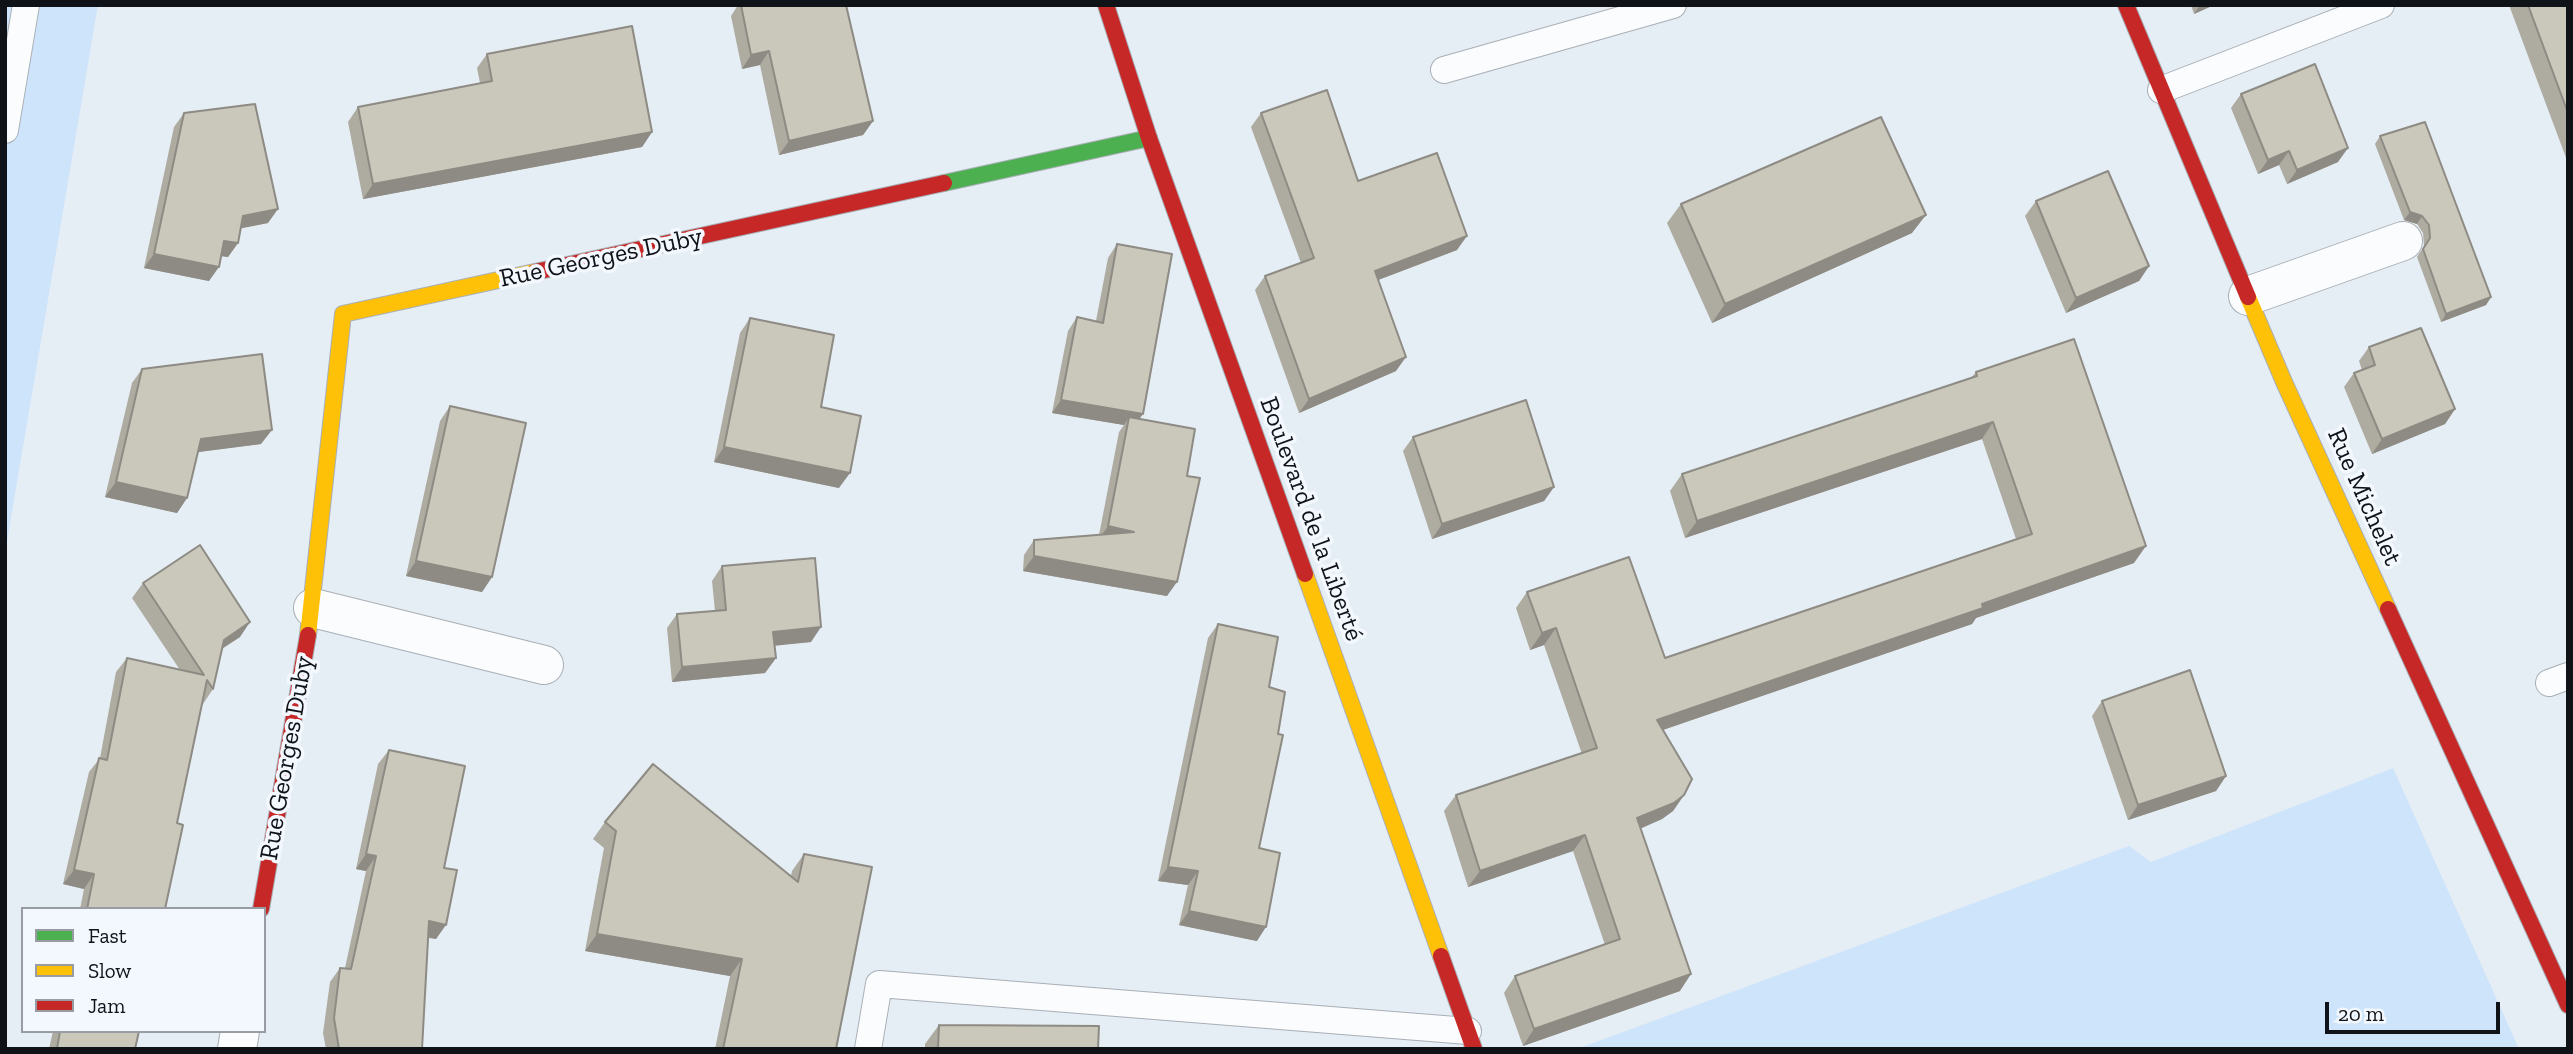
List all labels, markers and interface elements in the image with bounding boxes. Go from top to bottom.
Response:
street label: Rue Georges Duby [497,221,705,295]
street label: Boulevard de la Liberté [1252,393,1370,645]
street label: Rue Michelet [2320,424,2408,570]
street label: Rue Georges Duby [254,654,320,862]
legend [21,907,266,1033]
text: Fast [88,923,127,948]
text: Slow [88,958,131,983]
scale bar [2328,988,2503,1032]
text: Jam [88,993,125,1018]
text: 20 m [2338,1001,2384,1026]

